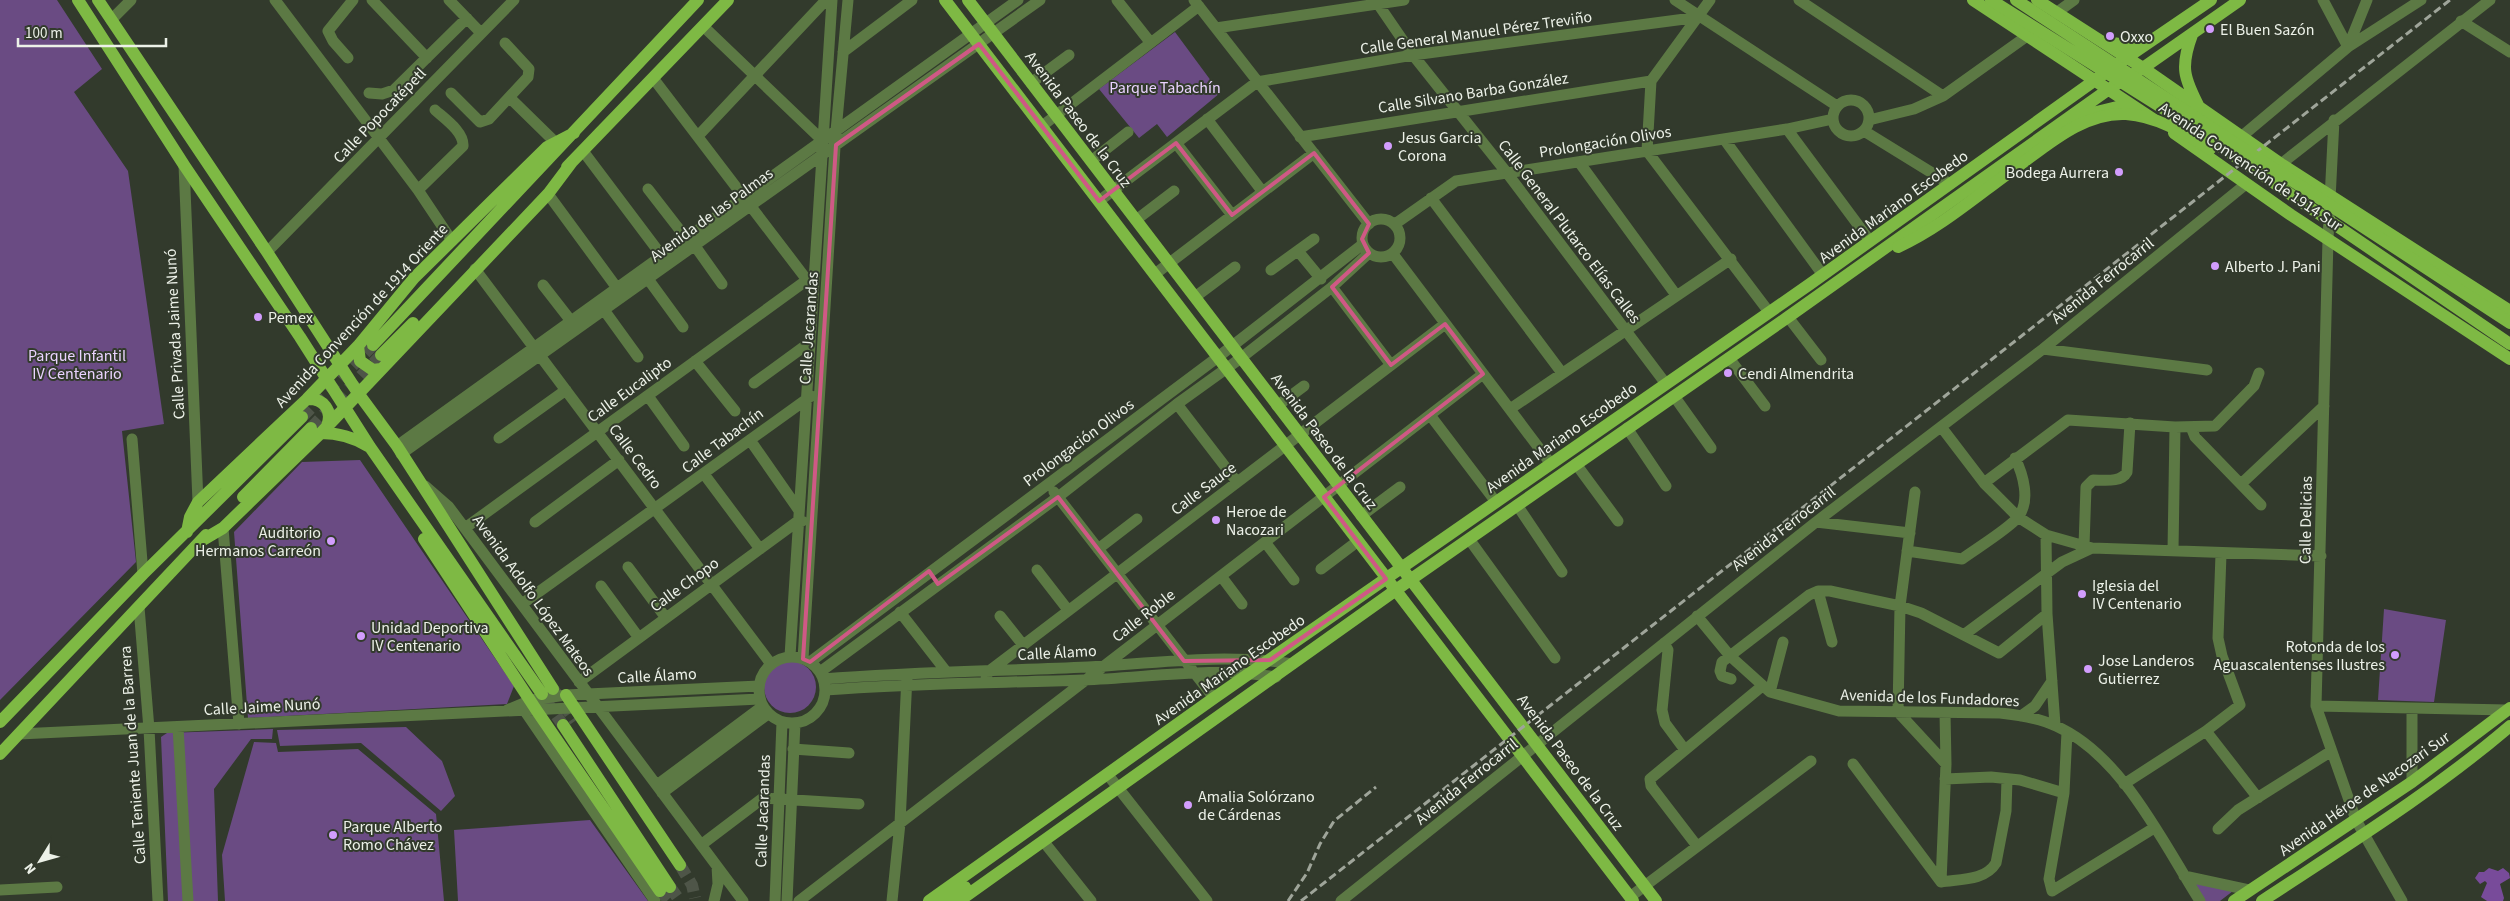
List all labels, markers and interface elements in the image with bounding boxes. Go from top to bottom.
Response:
street label: Calle General Manuel Pérez Treviño [1359,6,1593,60]
scale bar [18,15,165,47]
place label: El Buen Sazón [2220,19,2314,41]
text: 100 m [25,23,63,44]
marker: El Buen Sazón [2204,23,2216,35]
place label: Oxxo [2120,26,2153,48]
marker: Oxxo [2104,30,2116,42]
street label: Avenida Paseo de la Cruz [1020,47,1137,192]
street label: Calle Popocatépetl [328,63,431,169]
street label: Calle Silvano Barba González [1376,67,1570,119]
park label: Parque Tabachín [1109,77,1221,99]
street label: Avenida Convención de 1914 Sur [2154,97,2347,237]
street label: Prolongación Olivos [1537,121,1673,163]
place label: Jesus Garcia Corona [1398,127,1482,167]
street label: Calle General Plutarco Elías Calles [1493,135,1646,328]
marker: Jesus Garcia Corona [1382,140,1394,152]
street label: Avenida Mariano Escobedo [1814,145,1973,269]
street label: Avenida de las Palmas [646,162,778,267]
place label: Bodega Aurrera [2006,162,2109,184]
marker: Bodega Aurrera [2113,166,2125,178]
street label: Avenida Convención de 1914 Oriente [270,219,453,412]
street label: Avenida Ferrocarril [2047,232,2159,329]
street label: Calle Privada Jaime Nunó [160,248,190,420]
place label: Alberto J. Pani [2225,256,2321,278]
marker: Alberto J. Pani [2209,260,2221,272]
street label: Calle Jacarandas [794,271,824,385]
place label: Pemex [268,307,313,329]
marker: Pemex [252,311,264,323]
park label: Parque Infantil IV Centenario [28,345,126,385]
street label: Calle Eucalipto [583,352,676,428]
place label: Cendi Almendrita [1738,363,1854,385]
marker: Cendi Almendrita [1722,367,1734,379]
street label: Avenida Paseo de la Cruz [1266,369,1383,514]
street label: Avenida Mariano Escobedo [1482,377,1641,498]
street label: Prolongación Olivos [1019,394,1139,492]
street label: Calle Tabachín [677,403,768,479]
street label: Calle Cedro [603,419,667,494]
street label: Calle Sauce [1166,457,1241,521]
street label: Calle Delicias [2294,475,2318,564]
street label: Avenida Ferrocarril [1727,481,1840,576]
place label: Heroe de Nacozari [1226,501,1286,541]
street label: Avenida Adolfo López Mateos [467,510,599,681]
marker: Heroe de Nacozari [1210,514,1222,526]
place label: Auditorio Hermanos Carreón [195,522,321,562]
marker: Auditorio Hermanos Carreón [325,535,337,547]
street label: Calle Chopo [646,552,724,617]
place label: Iglesia del IV Centenario [2092,575,2182,615]
street label: Calle Roble [1107,584,1180,648]
marker: Iglesia del IV Centenario [2076,588,2088,600]
street label: Avenida Mariano Escobedo [1150,609,1309,730]
place label: Unidad Deportiva IV Centenario [371,617,488,657]
marker: Unidad Deportiva IV Centenario [355,630,367,642]
place label: Rotonda de los Aguascalentenses Ilustres [2214,636,2385,676]
street label: Calle Álamo [1017,640,1097,666]
street label: Calle Teniente Juan de la Barrera [114,645,152,865]
marker: Rotonda de los Aguascalentenses Ilustres [2389,649,2401,661]
place label: Jose Landeros Gutierrez [2098,650,2195,690]
street label: Calle Álamo [617,663,697,689]
marker: Jose Landeros Gutierrez [2082,663,2094,675]
street label: Avenida de los Fundadores [1840,684,2020,712]
street label: Avenida Paseo de la Cruz [1512,690,1629,835]
street label: Calle Jaime Nunó [203,693,321,721]
street label: Avenida Héroe de Nacozari Sur [2275,726,2455,861]
street label: Avenida Ferrocarril [1411,733,1523,830]
street label: Calle Jacarandas [750,754,776,868]
place label: Amalia Solórzano de Cárdenas [1198,786,1315,826]
marker: Amalia Solórzano de Cárdenas [1182,799,1194,811]
place label: Parque Alberto Romo Chávez [343,816,443,856]
marker: Parque Alberto Romo Chávez [327,829,339,841]
north arrow [15,836,65,886]
text: N [20,858,41,878]

